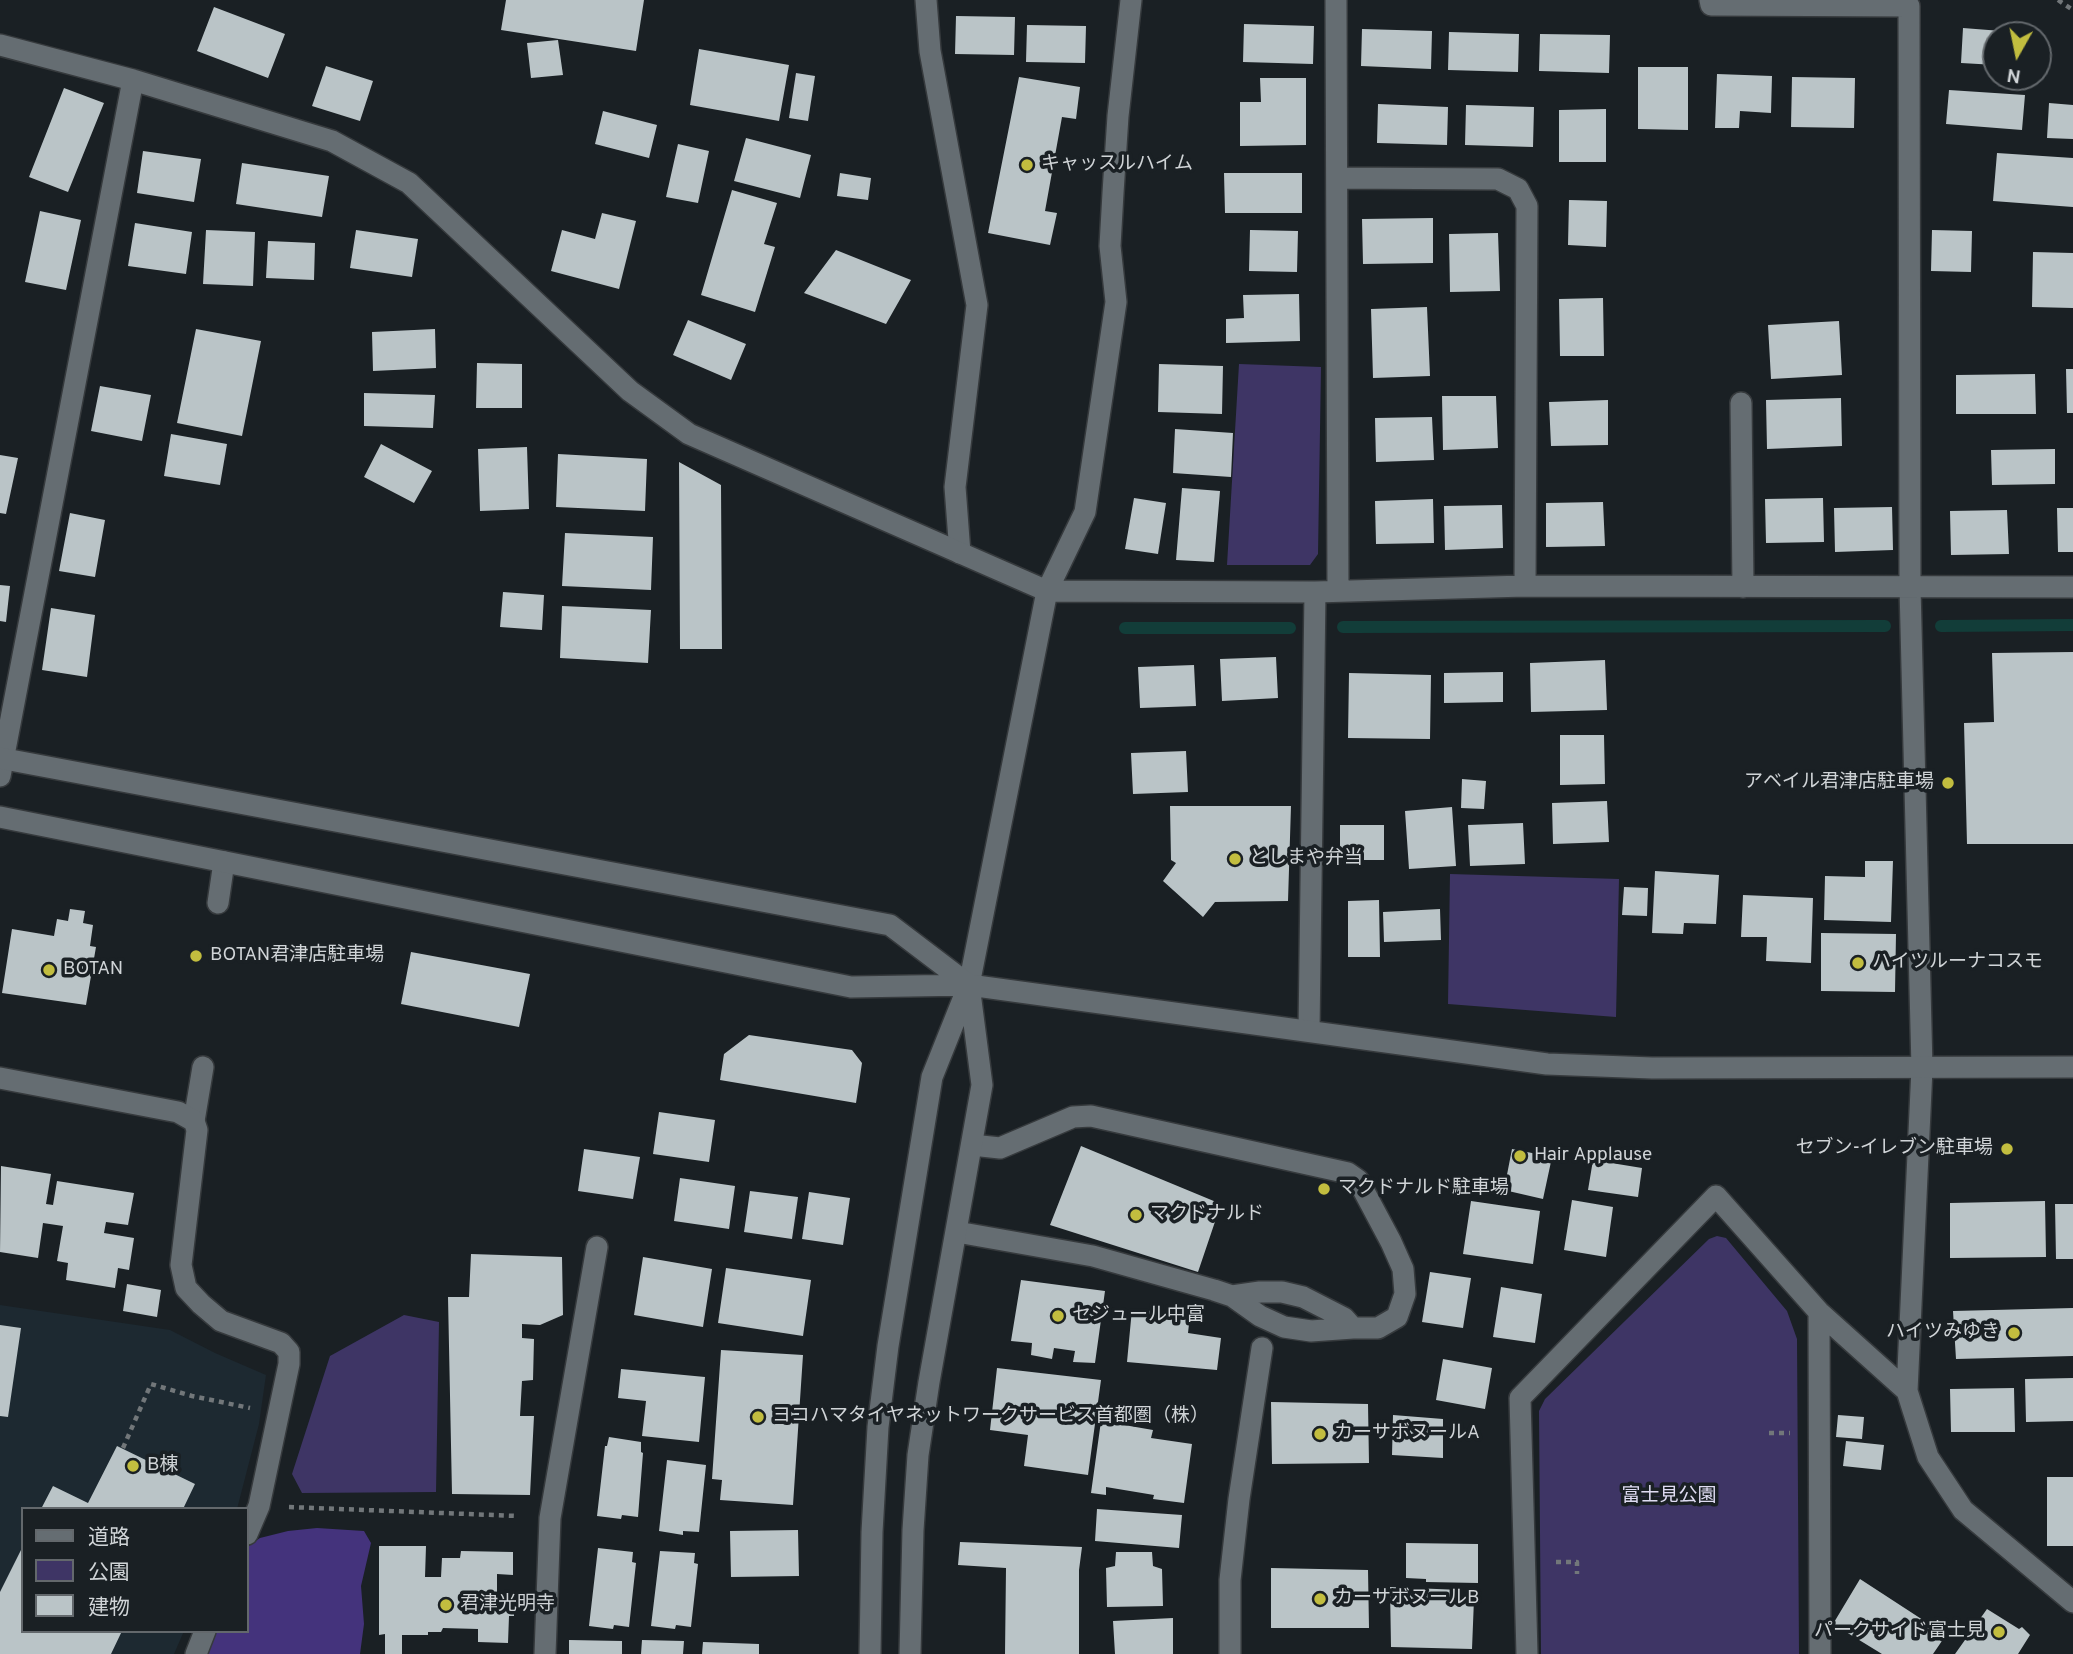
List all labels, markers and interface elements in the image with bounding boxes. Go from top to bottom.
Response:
north arrow [1982,21,2052,91]
text: N [2005,62,2023,88]
place label: キャッスルハイム [1041,154,1193,176]
marker: キャッスルハイム [1019,157,1035,173]
place label: アベイル君津店駐車場 [1744,772,1934,794]
marker: アベイル君津店駐車場 [1940,775,1956,791]
place label: としまや弁当 [1249,848,1363,870]
marker: としまや弁当 [1227,851,1243,867]
place label: BOTAN君津店駐車場 [210,945,384,967]
marker: BOTAN君津店駐車場 [188,948,204,964]
place label: ハイツルーナコスモ [1872,952,2043,974]
marker: ハイツルーナコスモ [1850,955,1866,971]
place label: BOTAN [63,959,123,981]
marker: BOTAN [41,962,57,978]
place label: セブン-イレブン駐車場 [1795,1138,1993,1160]
marker: セブン-イレブン駐車場 [1999,1141,2015,1157]
place label: Hair Applause [1534,1145,1652,1167]
marker: Hair Applause [1512,1148,1528,1164]
place label: マクドナルド駐車場 [1338,1178,1509,1200]
marker: マクドナルド駐車場 [1316,1181,1332,1197]
place label: マクドナルド [1150,1204,1264,1226]
marker: マクドナルド [1128,1207,1144,1223]
place label: セジュール中富 [1072,1305,1205,1327]
marker: セジュール中富 [1050,1308,1066,1324]
place label: ハイツみゆき [1886,1322,2000,1344]
marker: ハイツみゆき [2006,1325,2022,1341]
place label: ヨコハマタイヤネットワークサービス首都圏（株） [772,1406,1209,1428]
marker: ヨコハマタイヤネットワークサービス首都圏（株） [750,1409,766,1425]
place label: カーサボヌールA [1334,1423,1480,1445]
marker: カーサボヌールA [1312,1426,1328,1442]
place label: B棟 [147,1455,178,1477]
marker: B棟 [125,1458,141,1474]
park label: 富士見公園 [1622,1486,1716,1508]
legend [21,1507,248,1633]
text: 道路 [88,1525,130,1552]
text: 公園 [88,1560,130,1587]
place label: カーサボヌールB [1334,1588,1479,1610]
marker: カーサボヌールB [1312,1591,1328,1607]
place label: 君津光明寺 [460,1594,555,1616]
text: 建物 [88,1595,130,1622]
marker: 君津光明寺 [438,1597,454,1613]
place label: パークサイド富士見 [1814,1621,1985,1643]
marker: パークサイド富士見 [1991,1624,2007,1640]

